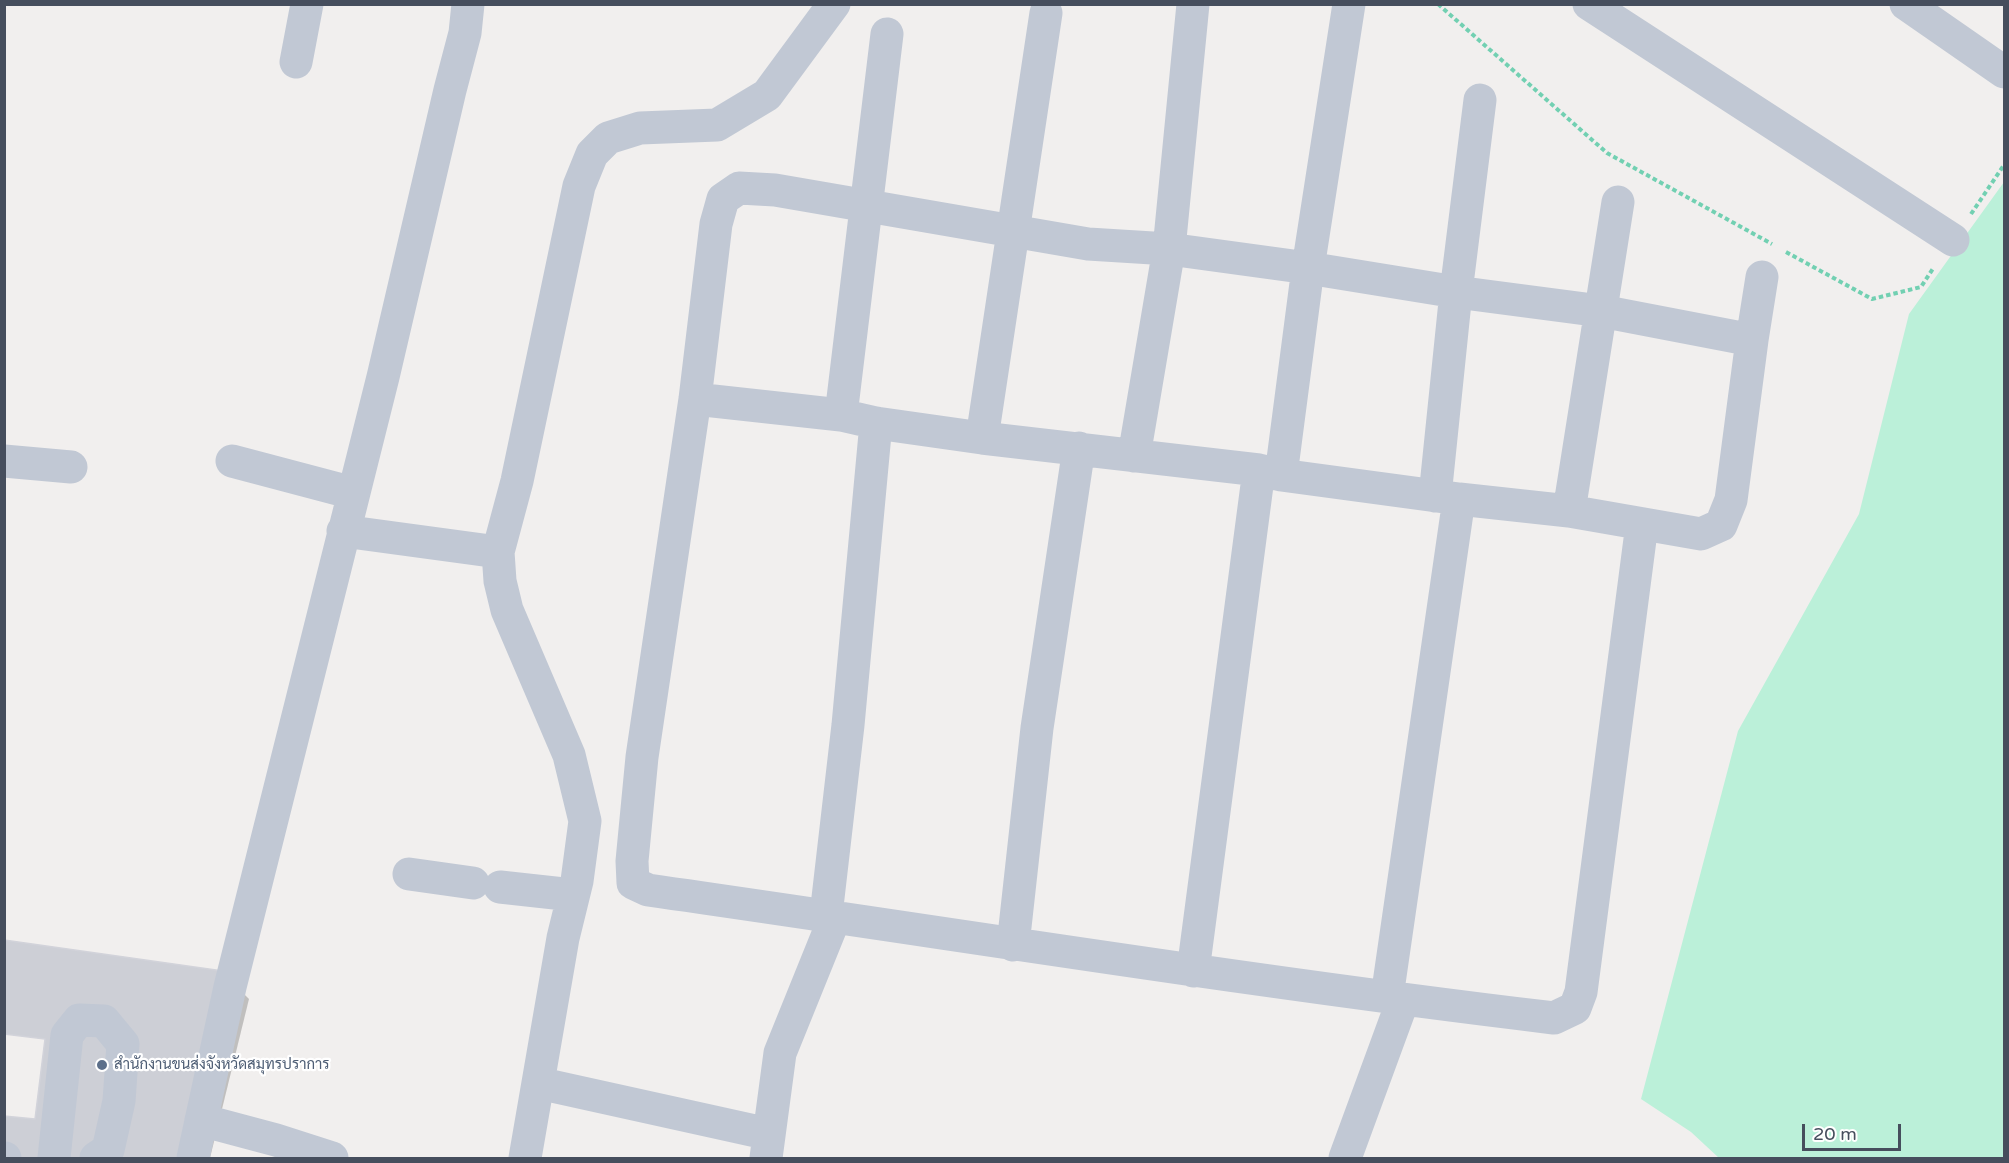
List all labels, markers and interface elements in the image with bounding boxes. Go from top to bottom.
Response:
place label: สำนักงานขนส่งจังหวัดสมุทรปราการ [114,1056,330,1074]
marker: สำนักงานขนส่งจังหวัดสมุทรปราการ [95,1058,109,1072]
scale bar [1805,1112,1904,1150]
text: 20 m [1813,1123,1857,1145]

